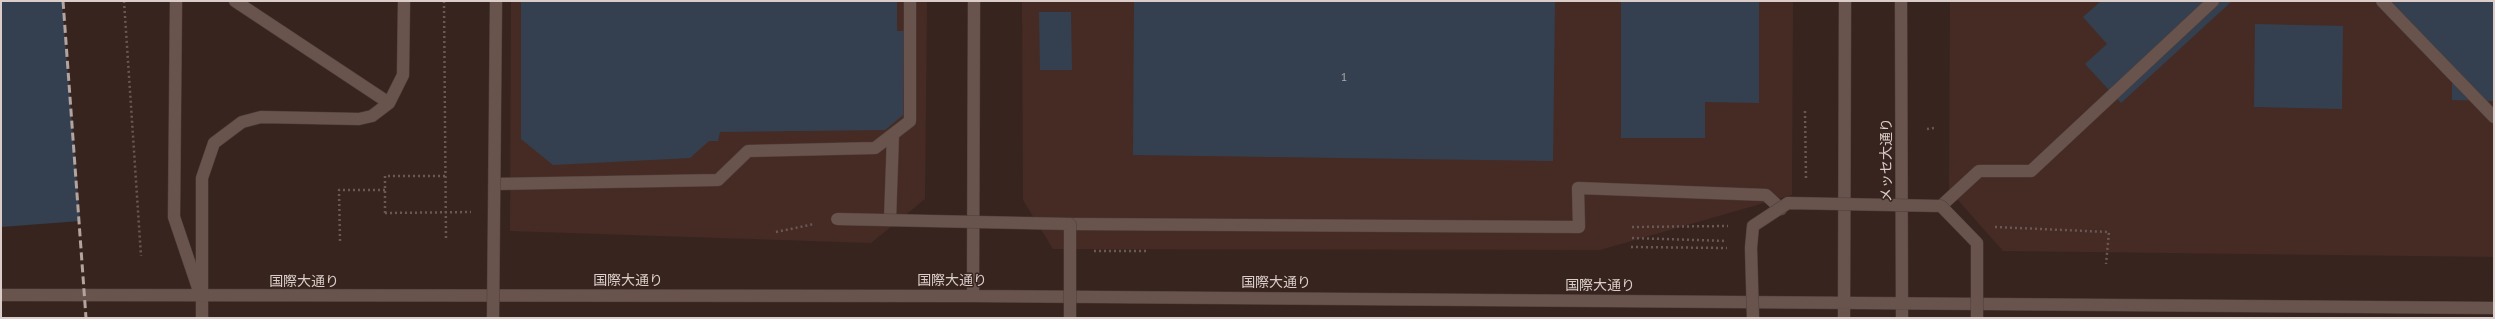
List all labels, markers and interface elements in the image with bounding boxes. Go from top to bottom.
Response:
house number: 1 [1341,71,1347,85]
street label: メッセ大通り [1879,118,1895,202]
street label: 国際大通り [593,273,663,289]
street label: 国際大通り [917,273,987,289]
street label: 国際大通り [269,274,339,290]
street label: 国際大通り [1241,275,1311,291]
street label: 国際大通り [1565,278,1635,294]

